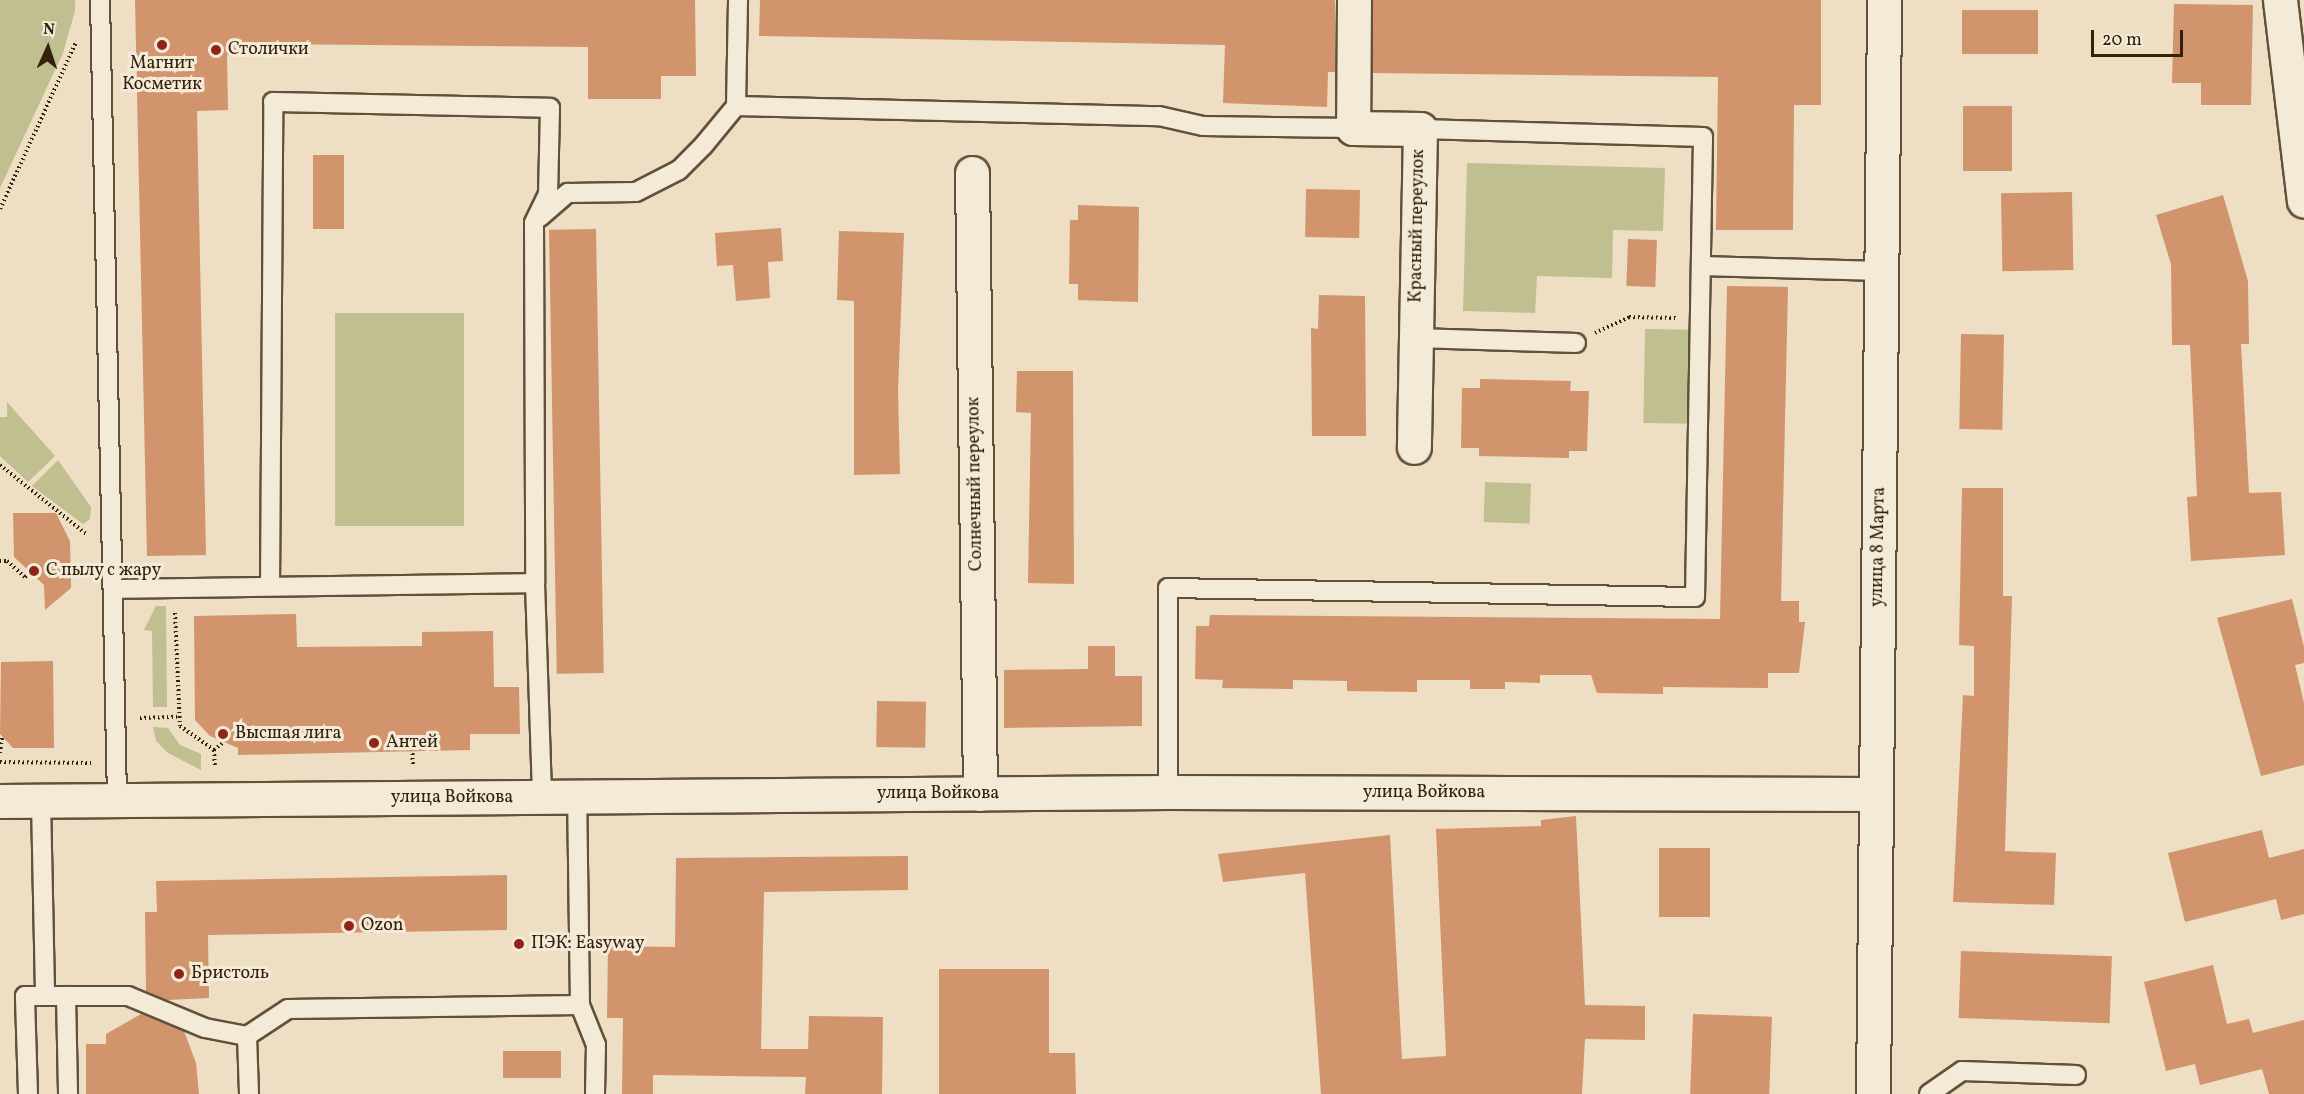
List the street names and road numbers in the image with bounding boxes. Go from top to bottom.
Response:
street label: Красный переулок [1406,149,1430,303]
street label: Солнечный переулок [964,397,988,571]
street label: улица 8 Марта [1867,487,1891,607]
street label: улица Войкова [1363,782,1485,804]
street label: улица Войкова [877,783,999,805]
street label: улица Войкова [391,787,513,809]

